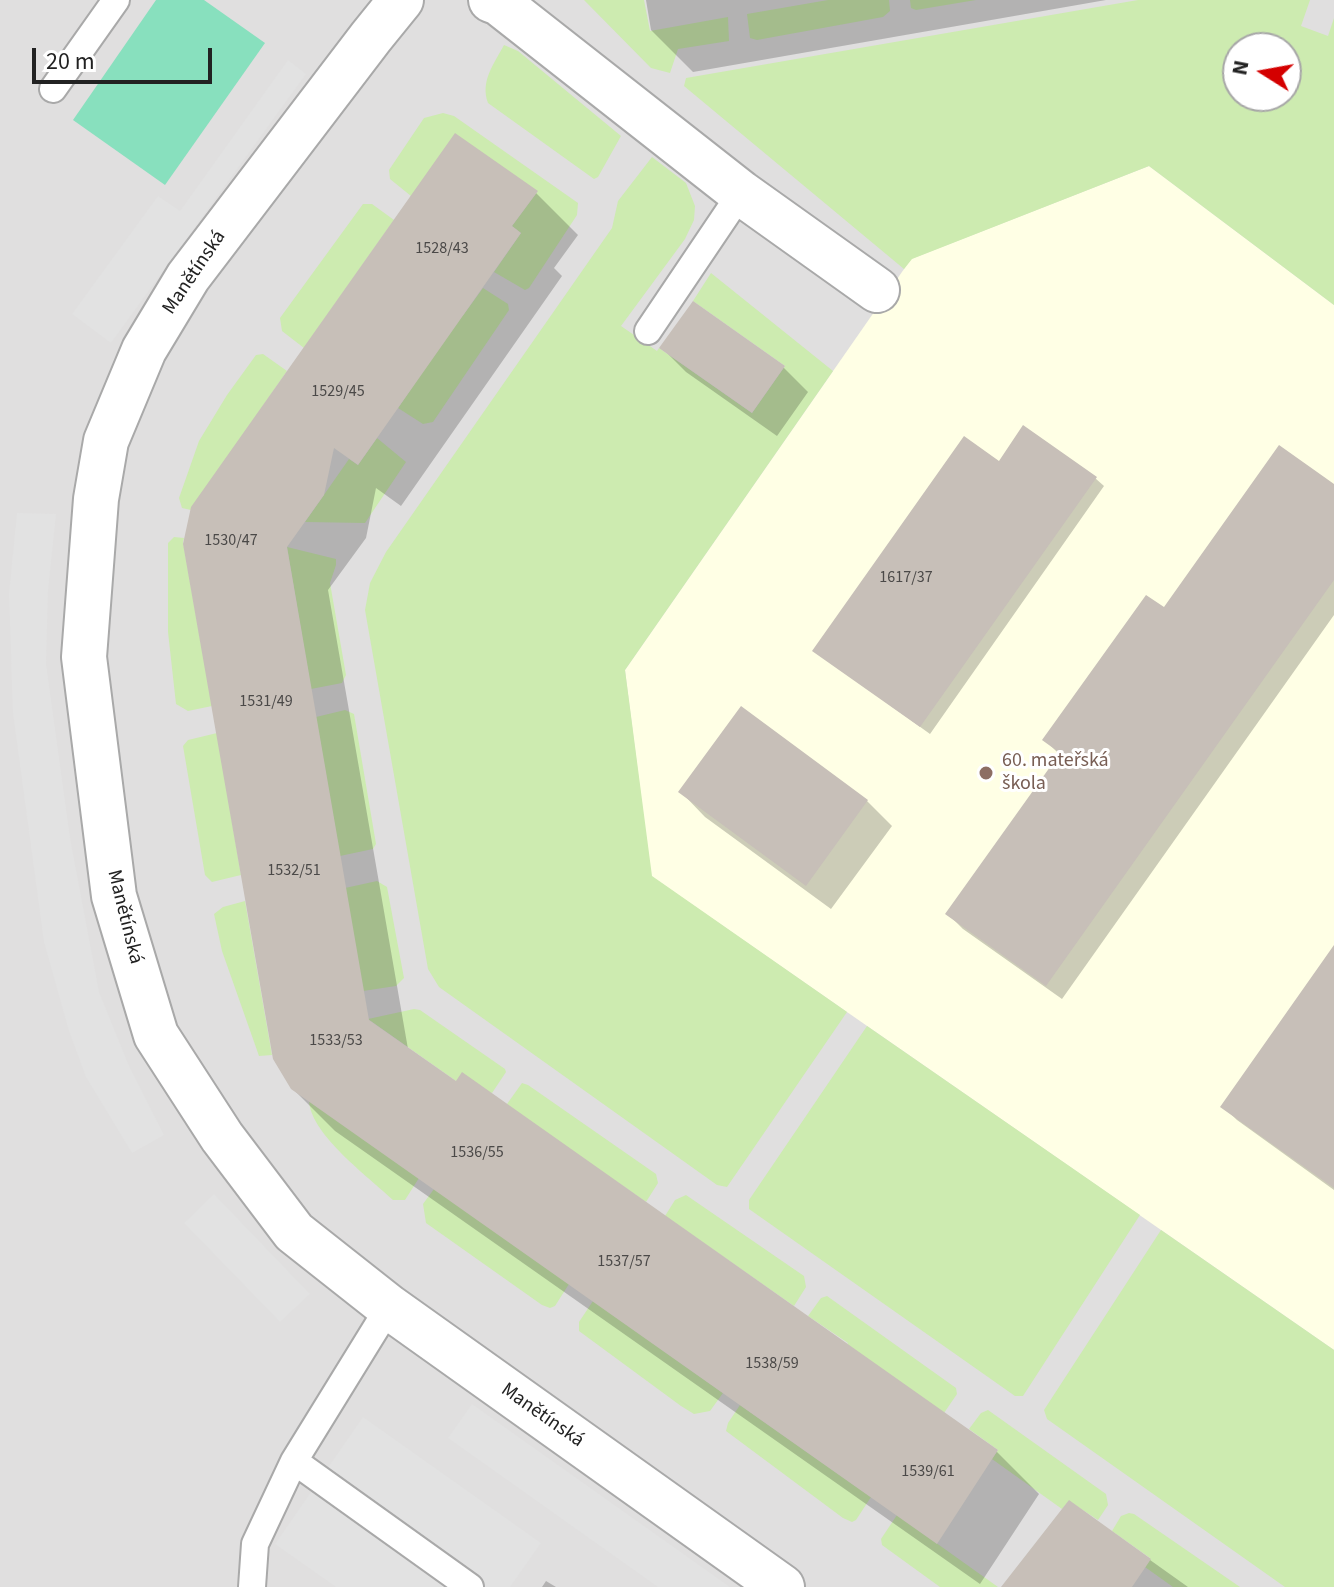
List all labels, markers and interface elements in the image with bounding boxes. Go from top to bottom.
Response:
scale bar [36,32,216,82]
north arrow [1222,32,1302,112]
text: 20 m [46,44,95,79]
text: N [1223,58,1258,78]
street label: Manětínská [158,226,232,320]
house number: 1528/43 [415,239,469,259]
house number: 1529/45 [311,382,365,402]
house number: 1530/47 [204,531,258,551]
house number: 1617/37 [879,568,933,588]
house number: 1531/49 [239,692,293,712]
place label: 60. mateřská škola [1002,750,1109,797]
marker: 60. mateřská škola [977,764,995,782]
house number: 1532/51 [267,861,321,881]
street label: Manětínská [101,867,147,967]
house number: 1533/53 [309,1031,363,1051]
house number: 1536/55 [450,1143,504,1163]
house number: 1537/57 [597,1252,651,1272]
house number: 1538/59 [745,1354,799,1374]
street label: Manětínská [496,1379,588,1453]
house number: 1539/61 [901,1462,955,1482]

